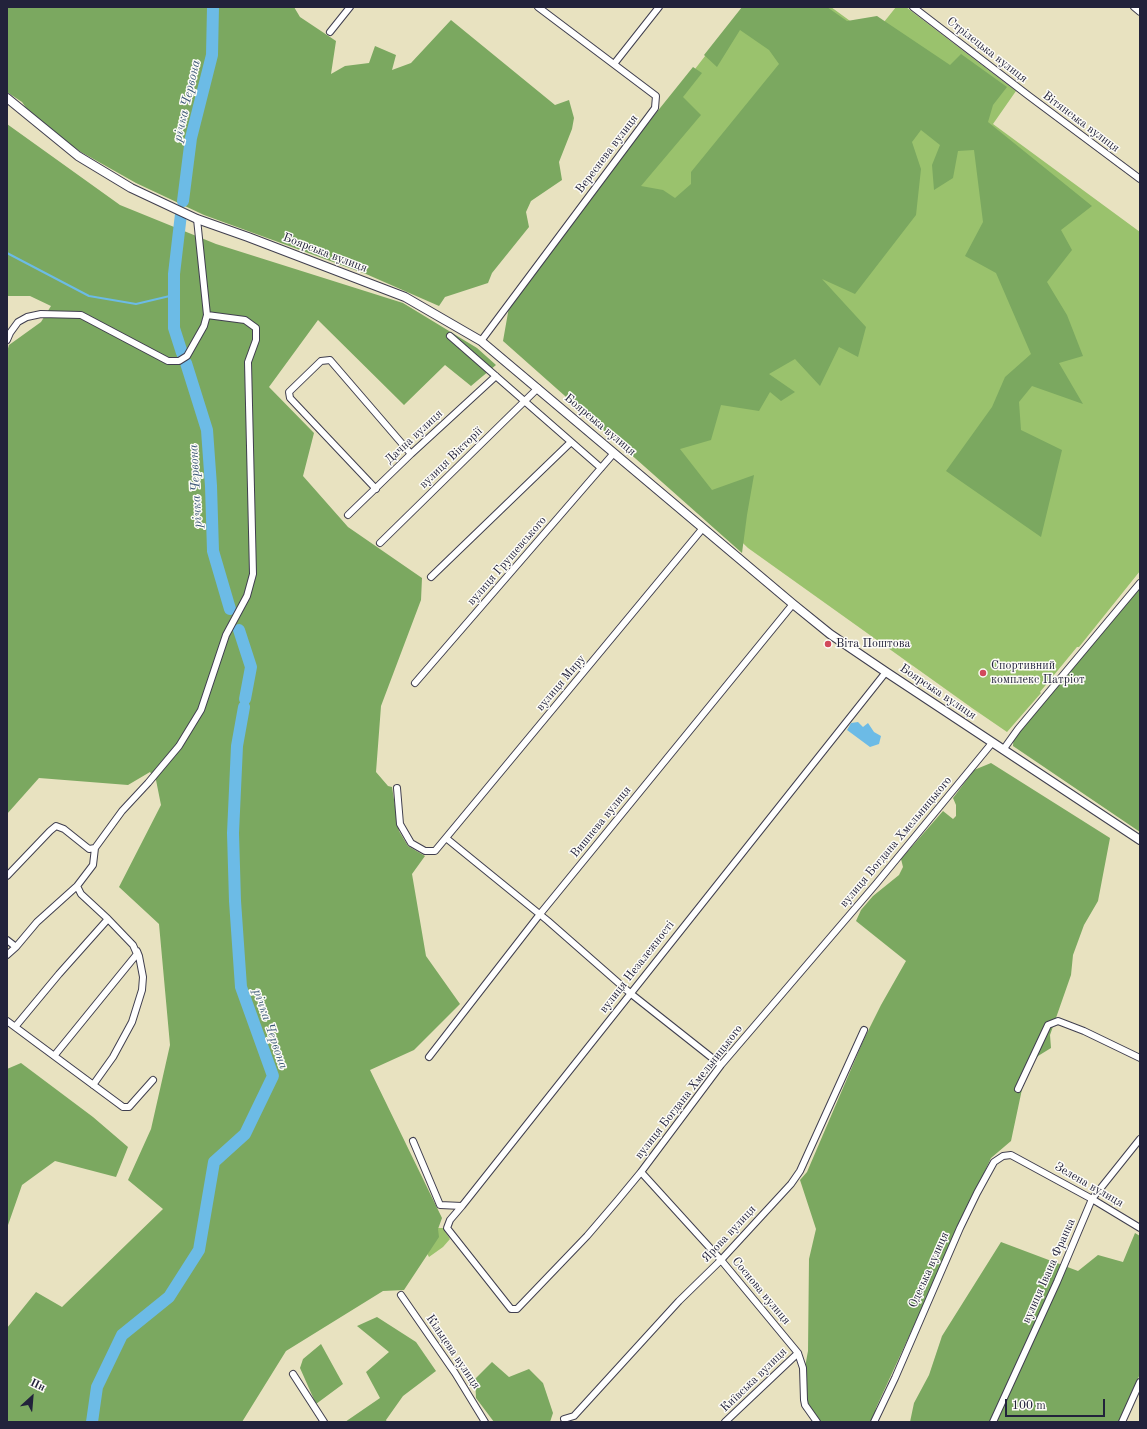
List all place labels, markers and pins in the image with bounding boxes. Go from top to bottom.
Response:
place label: Віта Поштова [836,637,910,651]
marker: Віта Поштова [823,639,833,649]
place label: Спортивний комплекс Патріот [991,659,1085,687]
marker: Спортивний комплекс Патріот [978,668,988,678]

